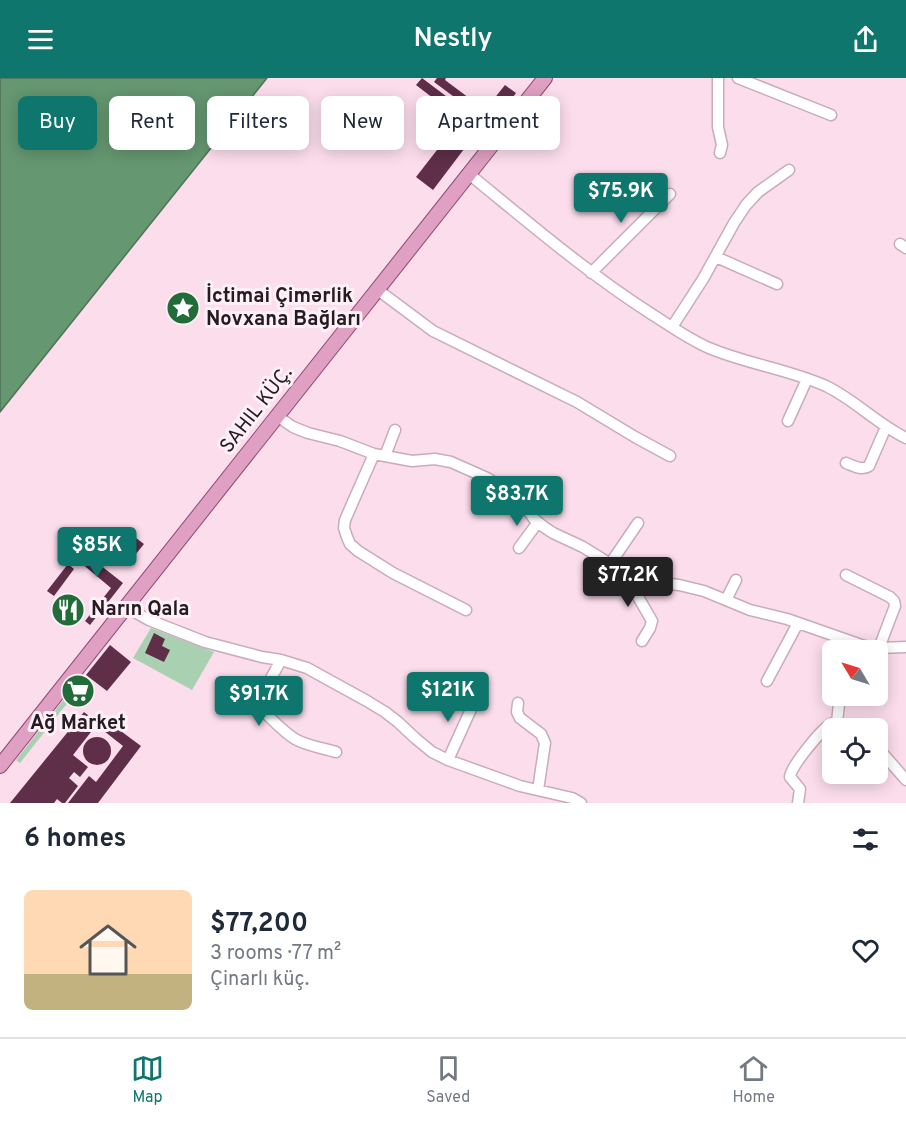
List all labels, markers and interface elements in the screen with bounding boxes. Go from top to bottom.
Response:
text: Nestly [413,22,493,56]
icon: menu [24,23,57,56]
icon: share [849,23,882,56]
chip: Buy [18,96,97,150]
chip: Rent [109,96,195,150]
chip: Filters [207,96,309,150]
chip: New [321,96,404,150]
chip: Apartment [416,96,560,150]
pin: $75.9K [572,173,670,224]
text: $75.9K [588,179,654,205]
place label: İctimai Çimərlik Novxana Bağları [206,282,361,333]
place icon: İctimai Çimərlik Novxana Bağları [165,290,201,326]
street label: SAHIL KÜÇ. [214,361,299,459]
pin: $83.7K [468,476,566,527]
text: $83.7K [485,482,549,508]
pin: $85K [61,527,133,578]
text: $85K [71,533,123,559]
pin: $77.2K [579,557,677,608]
text: $77.2K [597,563,659,589]
restaurant icon: Narın Qala [50,592,86,628]
place label: Narın Qala [91,597,189,623]
north arrow [822,640,888,706]
map controls [822,640,888,784]
pin: $121K [406,672,490,723]
supermarket icon: Ağ Market [60,673,96,709]
pin: $91.7K [210,676,308,727]
text: $121K [421,678,475,704]
text: $91.7K [229,682,289,708]
place label: Ağ Market [30,711,126,737]
button: locate [822,718,888,784]
text: 6 homes [24,823,126,856]
icon: filters [849,823,882,856]
text: $77,200 [210,908,308,941]
icon: home [72,914,144,986]
icon: heart [849,934,882,967]
text: 3 rooms · 77 m² [210,941,341,967]
text: Çinarlı küç. [210,967,309,993]
tab: Map [131,1052,164,1108]
tab: Saved [426,1052,470,1108]
tab: Home [732,1052,775,1108]

